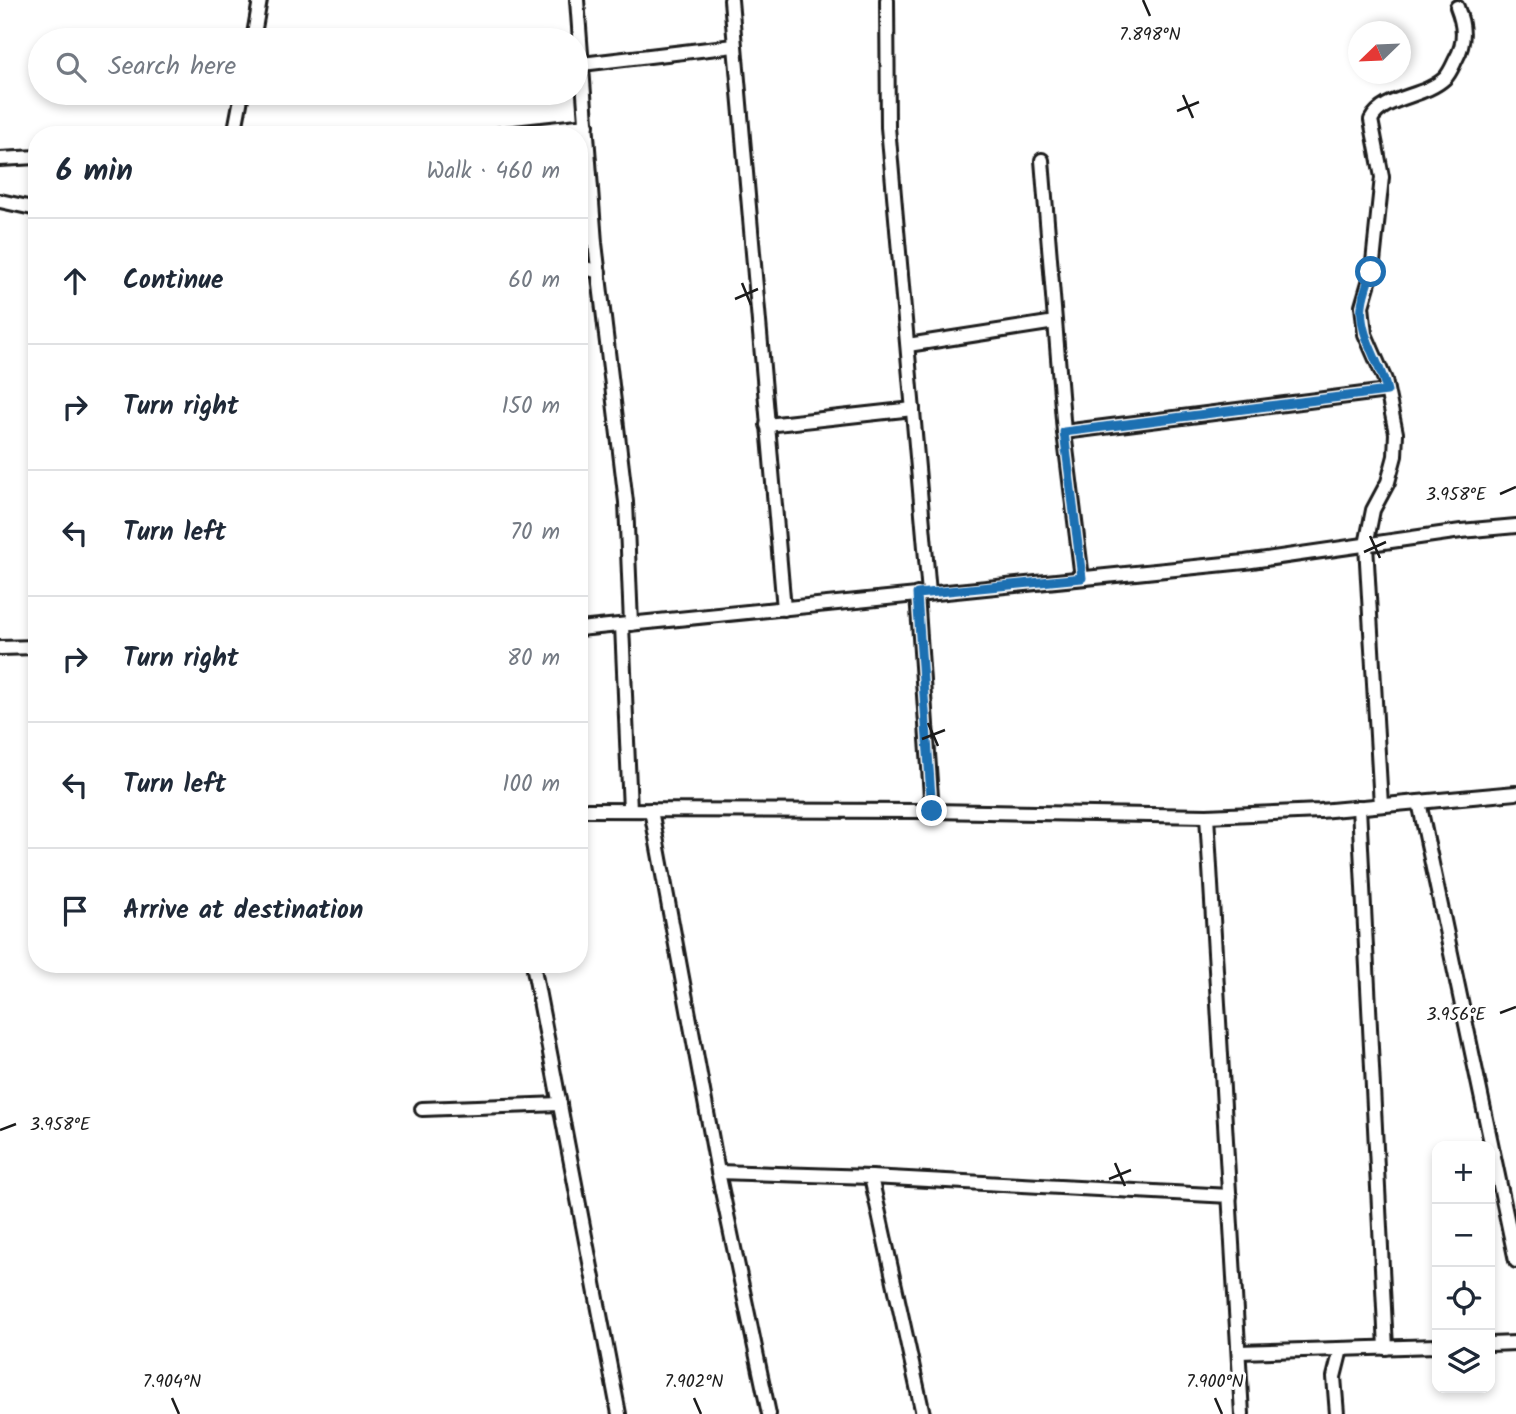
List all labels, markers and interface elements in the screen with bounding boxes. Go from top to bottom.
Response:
text: 7.898°N [1119,21,1181,50]
north arrow [1348,21,1411,84]
search box [28,28,588,105]
text: Search here [108,46,236,88]
icon: search [52,48,90,86]
text: 6 min [56,148,133,196]
text: Walk · 460 m [426,154,560,190]
route start [1355,256,1386,287]
text: Continue [123,260,224,302]
icon: ahead [56,262,94,300]
text: 60 m [508,263,560,299]
text: Turn right [123,386,239,428]
icon: right [56,388,94,426]
text: 150 m [501,389,560,425]
text: 3.958°E [1426,481,1487,510]
text: Turn left [123,512,226,554]
icon: left [56,514,94,552]
text: 70 m [510,515,560,551]
text: Turn right [123,638,239,680]
icon: right [56,640,94,678]
text: 80 m [507,641,560,677]
text: Turn left [123,764,226,806]
icon: left [56,766,94,804]
text: 100 m [502,767,560,803]
route end [916,795,947,826]
text: Arrive at destination [123,890,363,932]
icon: arrive [56,892,94,930]
text: 3.956°E [1426,1001,1486,1030]
text: 3.958°E [30,1111,91,1140]
map controls [1432,1141,1495,1393]
button: + [1432,1141,1495,1204]
button: − [1432,1204,1495,1267]
button: locate [1432,1267,1495,1330]
button: layers [1432,1330,1495,1393]
text: 7.904°N [143,1368,201,1397]
text: 7.902°N [664,1368,724,1397]
text: 7.900°N [1186,1368,1244,1397]

